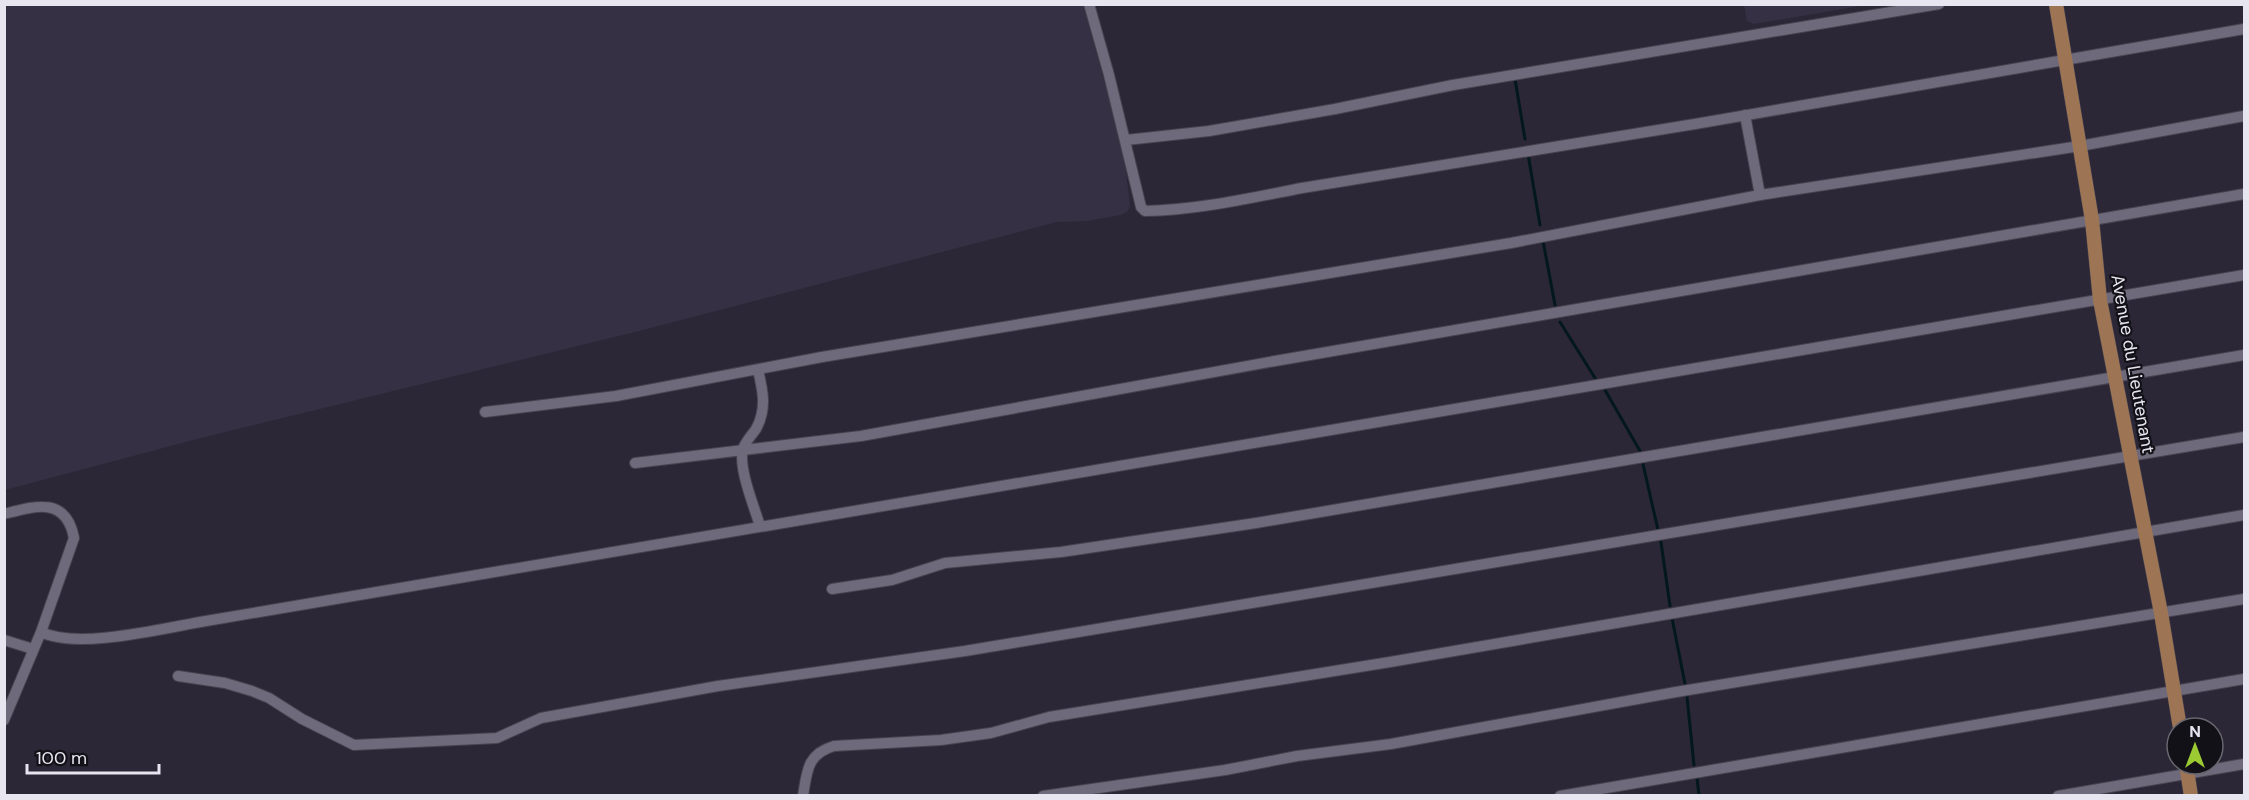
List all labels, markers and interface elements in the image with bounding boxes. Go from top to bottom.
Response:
street label: Avenue du Lieutenant [2105,273,2161,455]
north arrow [2165,716,2225,776]
text: N [2189,721,2201,742]
scale bar [27,737,159,775]
text: 100 m [36,746,87,770]

